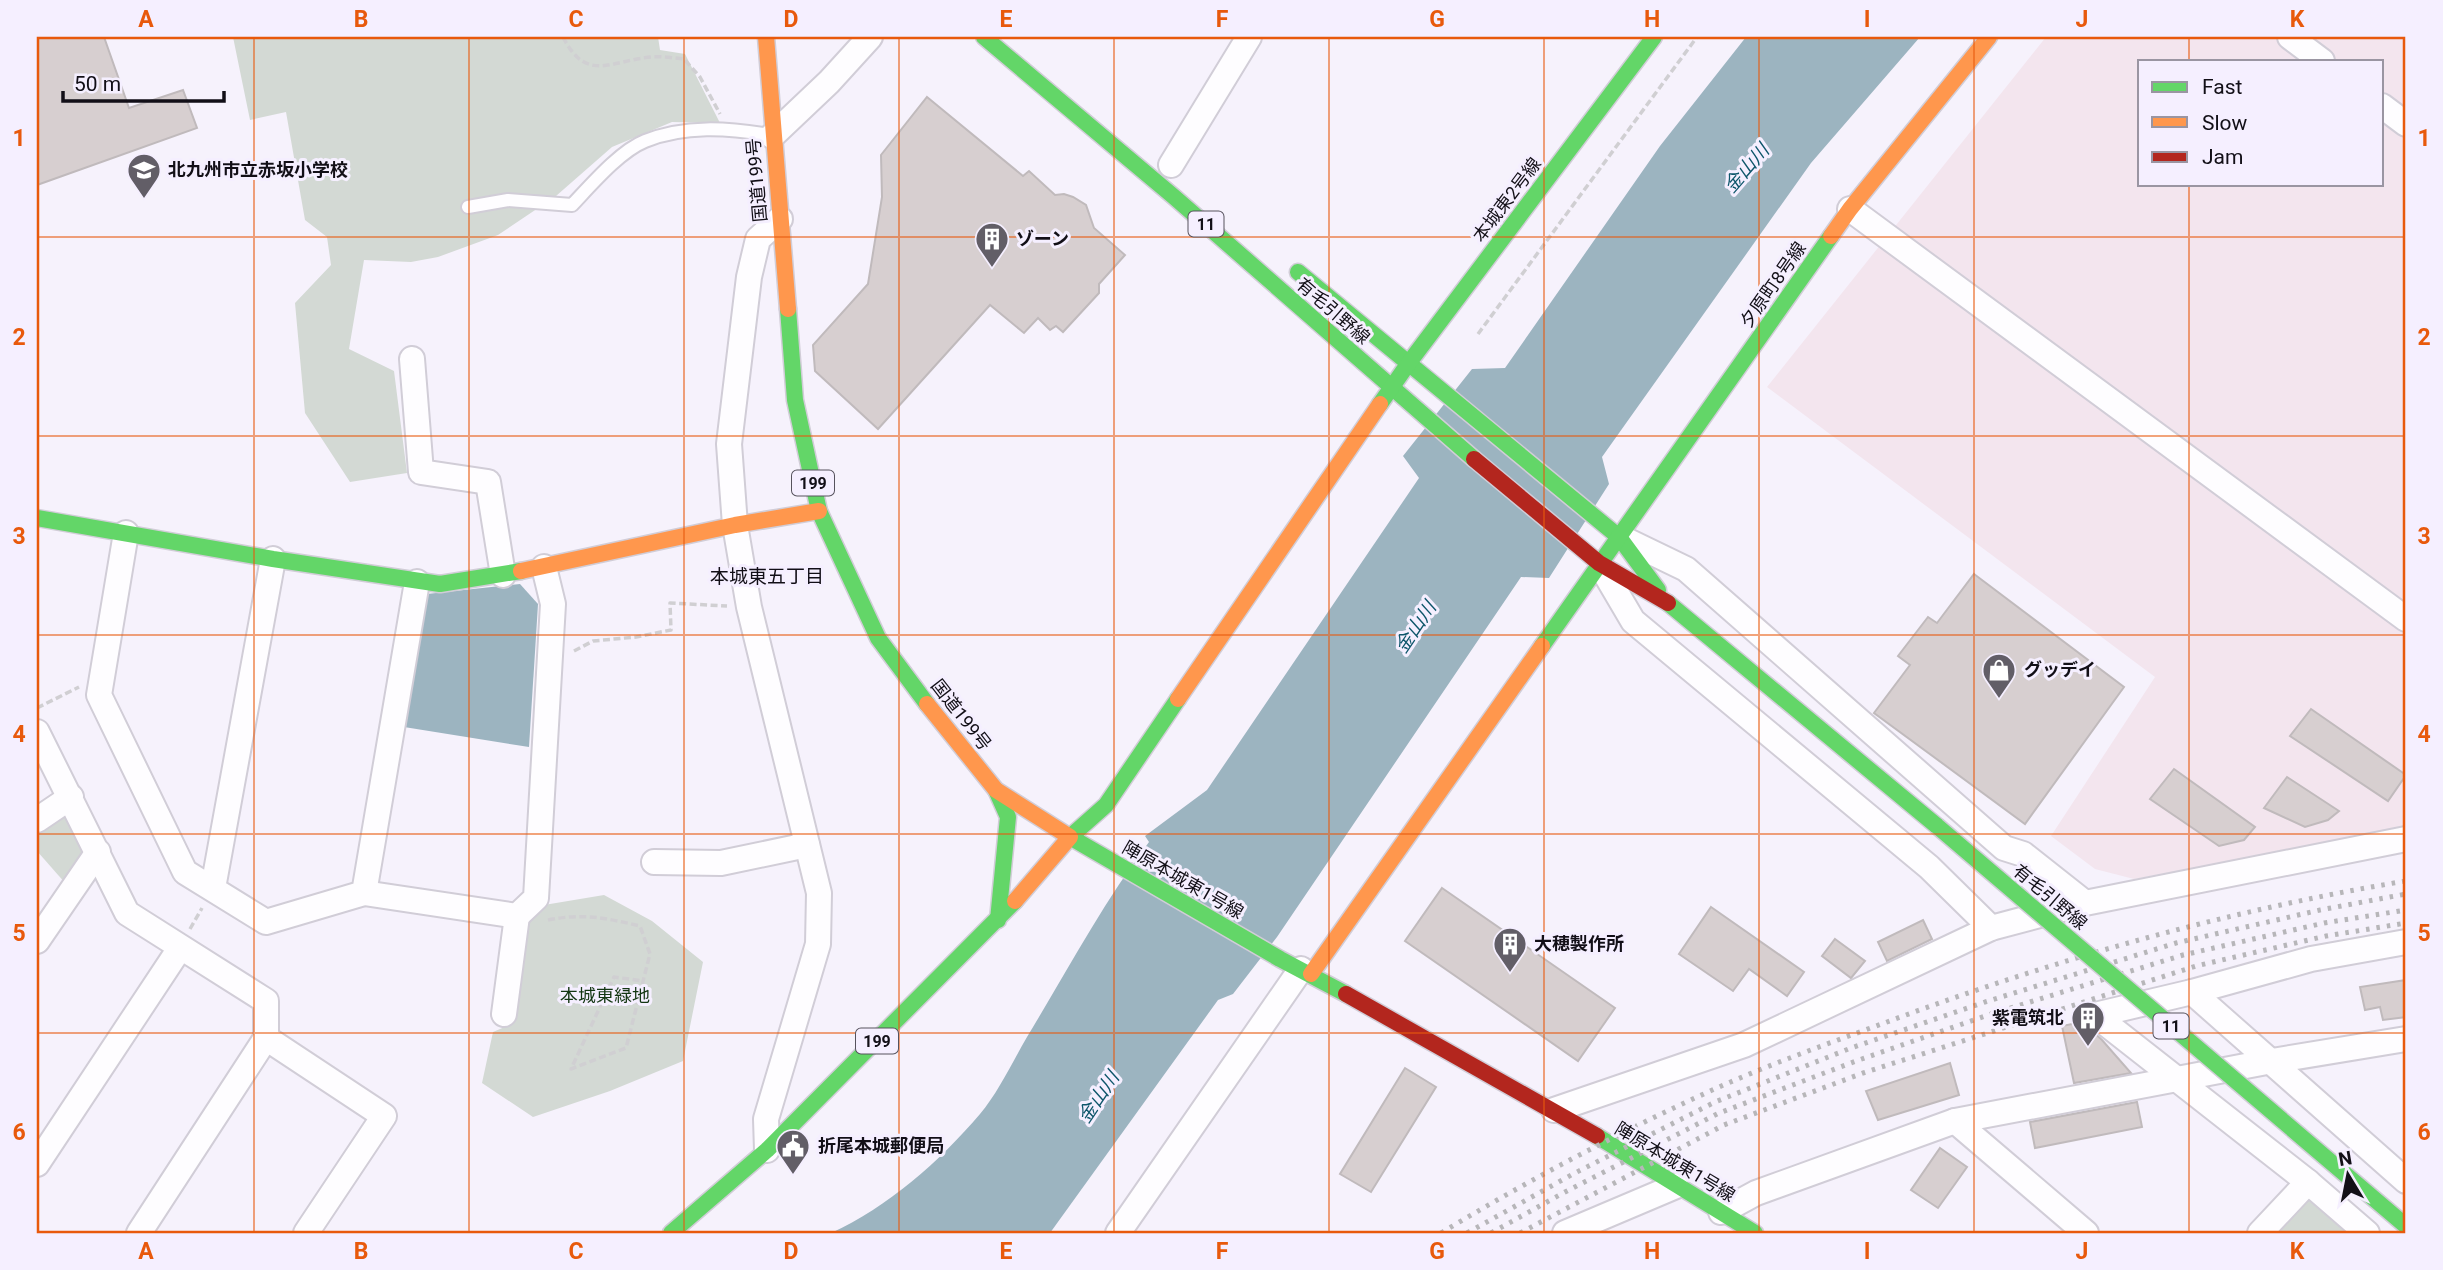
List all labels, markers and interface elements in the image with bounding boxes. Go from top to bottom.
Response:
text: A [138,6,154,33]
text: B [354,6,368,33]
text: C [568,6,584,33]
text: D [784,6,798,33]
text: E [1000,6,1013,33]
text: F [1216,6,1229,33]
text: G [1429,6,1445,33]
text: H [1644,6,1660,33]
text: I [1864,6,1870,33]
text: J [2076,6,2088,33]
text: K [2290,6,2305,33]
scale bar [63,60,224,104]
legend [2138,60,2384,186]
text: 50 m [74,72,121,96]
text: Fast [2202,75,2243,99]
text: Slow [2202,111,2248,135]
text: 1 [12,125,26,152]
text: 1 [2417,125,2431,152]
street label: 国道199号 [742,137,771,223]
water label: 金山川 [1719,138,1775,197]
text: Jam [2202,145,2243,169]
school or university icon: 北九州市立赤坂小学校 [125,151,163,200]
street label: 本城東2号線 [1468,153,1545,246]
place label: 北九州市立赤坂小学校 [168,159,348,180]
road number: 11 [1188,212,1224,236]
building icon: ゾーン [973,220,1011,269]
place label: ゾーン [1016,228,1069,249]
street label: 夕原町8号線 [1735,238,1810,332]
street label: 有毛引野線 [1292,273,1374,348]
text: 2 [12,324,26,351]
text: 2 [2417,324,2431,351]
road number: 199 [792,470,834,496]
text: 3 [12,523,26,550]
text: 3 [2417,523,2431,550]
district label: 本城東五丁目 [710,565,824,588]
water label: 金山川 [1390,596,1442,657]
shop icon: グッデイ [1980,651,2018,700]
place label: グッデイ [2024,659,2096,680]
street label: 国道199号 [927,675,996,754]
text: 4 [12,721,26,748]
text: 4 [2417,721,2431,748]
street label: 陣原本城東1号線 [1119,836,1247,923]
street label: 有毛引野線 [2009,860,2092,934]
text: 5 [12,920,26,947]
text: 5 [2417,920,2431,947]
building icon: 大穂製作所 [1491,925,1529,974]
place label: 大穂製作所 [1534,933,1624,954]
park label: 本城東緑地 [560,985,650,1006]
building icon: 紫電筑北 [2069,999,2107,1048]
place label: 紫電筑北 [1992,1007,2064,1028]
road number: 11 [2154,1014,2188,1038]
road number: 199 [856,1028,898,1054]
water label: 金山川 [1073,1066,1125,1127]
street label: 陣原本城東1号線 [1612,1118,1739,1206]
text: 6 [12,1119,26,1146]
text: 6 [2417,1119,2431,1146]
public building icon: 折尾本城郵便局 [774,1127,812,1176]
place label: 折尾本城郵便局 [818,1135,944,1156]
north arrow [2314,1140,2384,1210]
text: N [2337,1146,2354,1171]
text: A [138,1238,154,1265]
text: B [354,1238,368,1265]
text: C [568,1238,584,1265]
text: D [784,1238,798,1265]
text: E [1000,1238,1013,1265]
text: F [1216,1238,1229,1265]
text: G [1429,1238,1445,1265]
text: H [1644,1238,1660,1265]
text: I [1864,1238,1870,1265]
text: J [2076,1238,2088,1265]
text: K [2290,1238,2305,1265]

